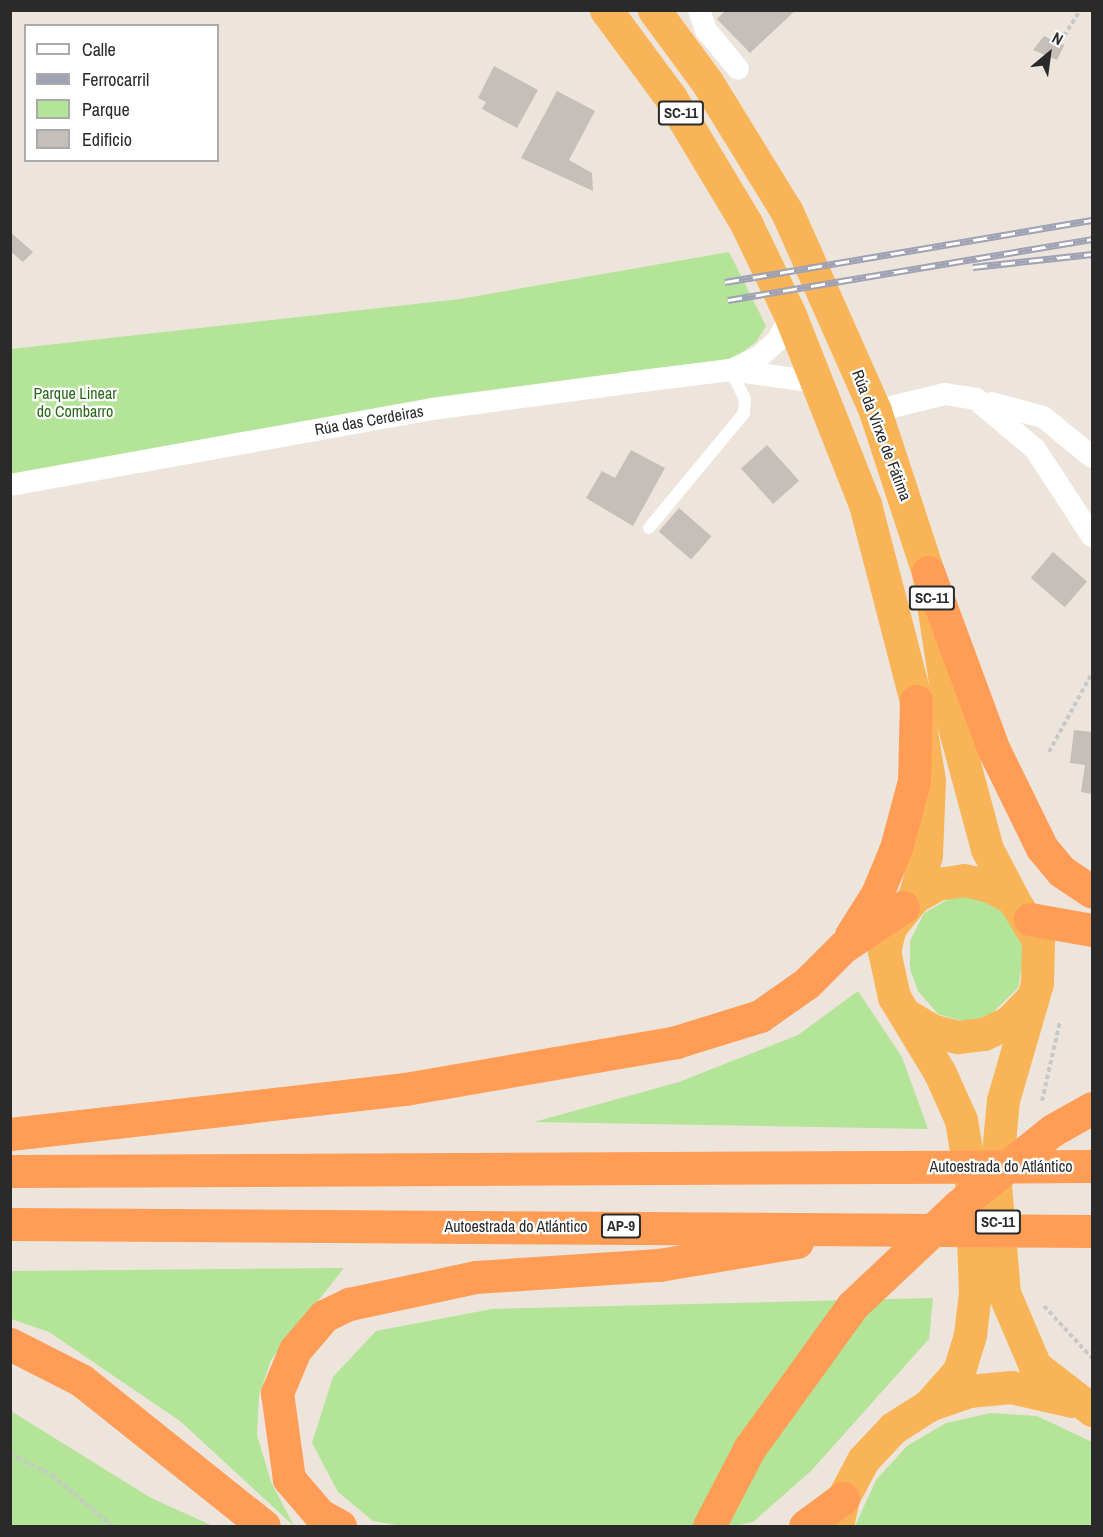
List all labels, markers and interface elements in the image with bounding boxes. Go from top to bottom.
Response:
legend [24,24,219,162]
north arrow [1019,24,1079,84]
text: N [1048,26,1067,50]
text: Calle [82,37,116,62]
text: Ferrocarril [82,67,149,92]
text: Parque [82,97,130,122]
road number: SC-11 [657,101,705,125]
text: Edificio [82,127,132,152]
street label: Rúa da Virxe de Fátima [848,367,916,503]
park label: Parque Linear do Combarro [33,383,117,421]
street label: Rúa das Cerdeiras [313,401,425,439]
road number: SC-11 [908,586,956,610]
street label: Autoestrada do Atlántico [929,1156,1073,1176]
road number: SC-11 [974,1210,1022,1234]
road number: AP-9 [600,1214,642,1238]
street label: Autoestrada do Atlántico [444,1216,588,1236]

